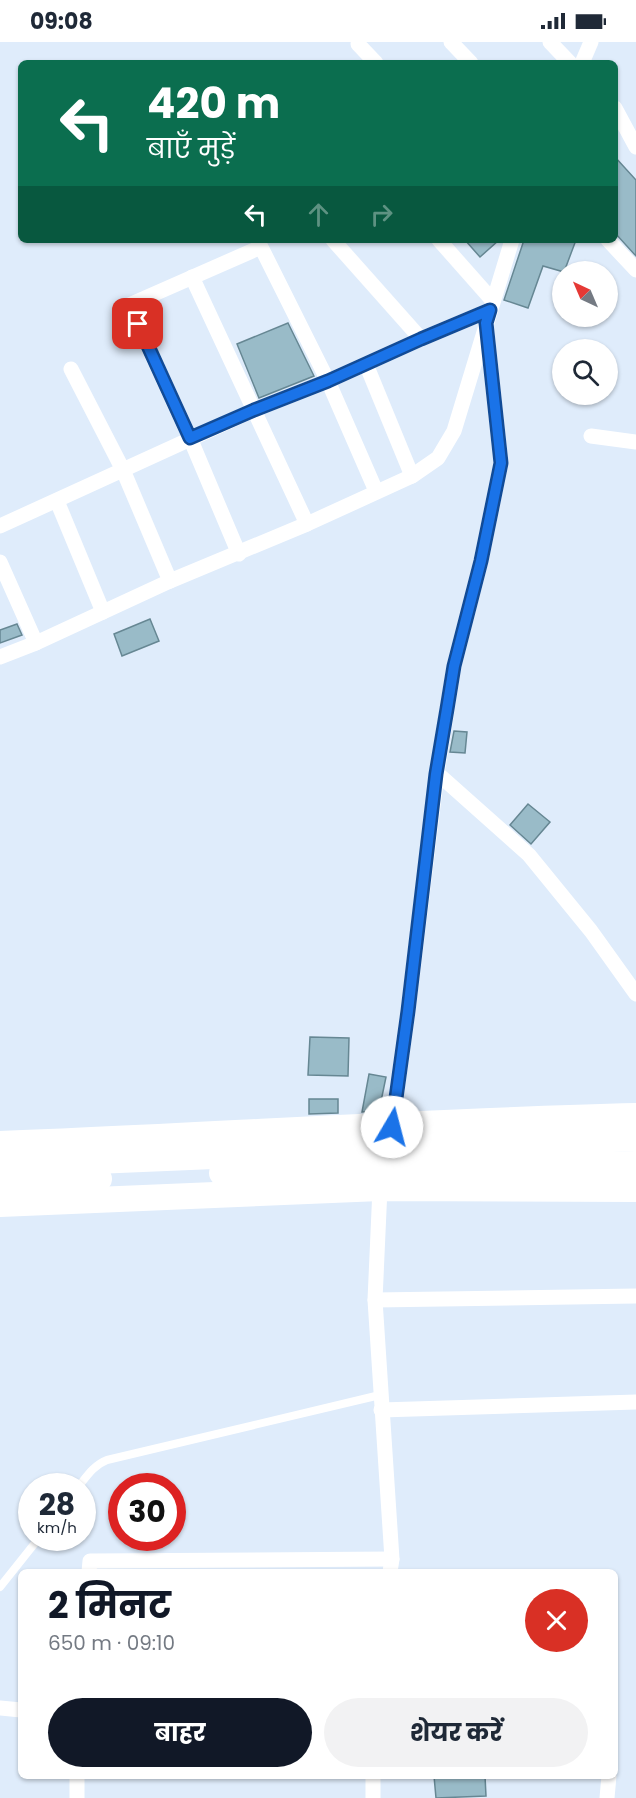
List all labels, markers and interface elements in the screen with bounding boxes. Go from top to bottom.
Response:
text: 09:08 [30,6,93,37]
text: 420 m [147,74,280,133]
icon: left [48,84,126,162]
text: बाएँ मुड़ें [147,130,235,167]
icon: left [239,198,272,231]
icon: ahead [302,198,335,231]
icon: right [365,198,398,231]
north arrow [552,261,618,327]
map controls [552,261,618,405]
pin [112,298,163,349]
icon: arrive [121,307,154,340]
button: search [552,339,618,405]
position arrow [360,1095,424,1159]
speed limit sign: 30 [108,1473,186,1551]
text: 28 [39,1483,75,1526]
text: km/h [37,1517,77,1538]
text: 2 मिनट [48,1580,171,1631]
button: close [525,1589,588,1652]
text: 650 m · 09:10 [48,1629,175,1657]
button: बाहर [48,1698,312,1767]
button: शेयर करें [324,1698,588,1767]

